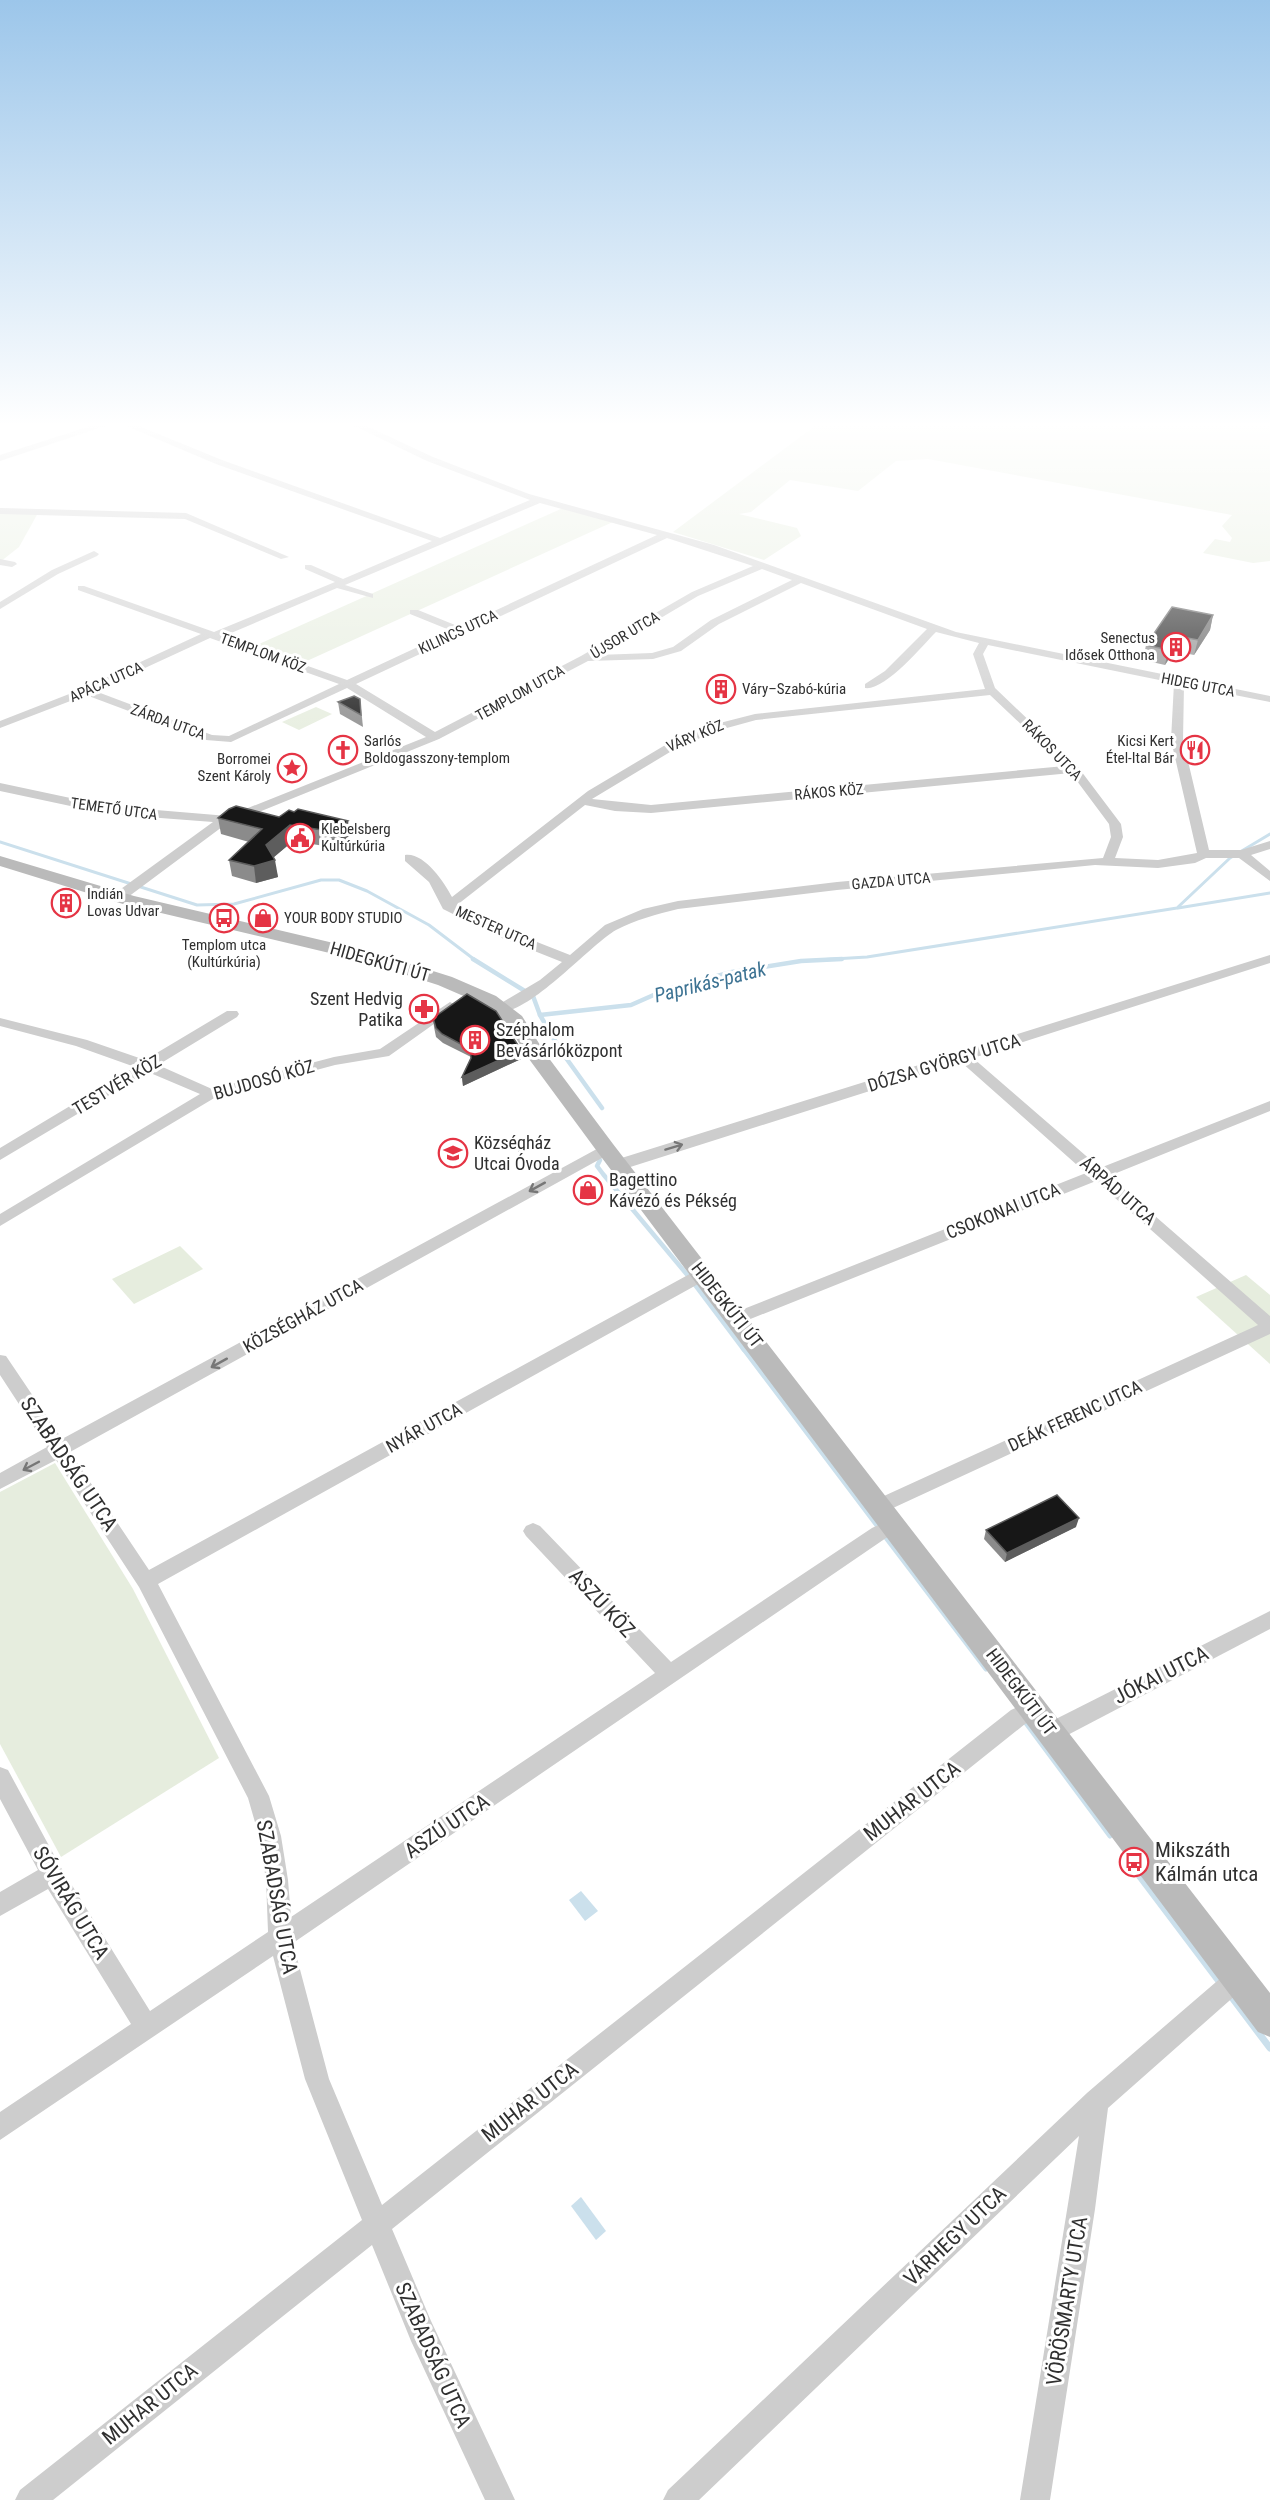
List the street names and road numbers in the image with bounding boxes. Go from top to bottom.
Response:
street label: KILINCS UTCA [416,606,501,658]
street label: ÚJSOR UTCA [587,607,663,663]
street label: TEMPLOM KÖZ [218,629,309,677]
street label: APÁCA UTCA [67,658,146,706]
street label: TEMPLOM UTCA [473,661,568,725]
street label: HIDEG UTCA [1160,669,1237,701]
street label: ZÁRDA UTCA [128,700,208,744]
street label: VÁRY KÖZ [664,716,726,756]
street label: RÁKOS UTCA [1018,716,1086,785]
street label: RÁKOS KÖZ [794,780,865,804]
street label: TEMETŐ UTCA [69,794,159,824]
street label: GAZDA UTCA [851,869,931,893]
street label: MESTER UTCA [453,902,539,954]
street label: HIDEGKÚTI ÚT [328,937,432,986]
street label: DÓZSA GYÖRGY UTCA [865,1029,1023,1096]
street label: TESTVÉR KÖZ [69,1050,165,1119]
street label: BUJDOSÓ KÖZ [211,1055,317,1104]
street label: ÁRPÁD UTCA [1076,1152,1161,1230]
street label: CSOKONAI UTCA [943,1178,1063,1243]
street label: HIDEGKÚTI ÚT [687,1258,767,1352]
street label: KÖZSÉGHÁZ UTCA [239,1274,367,1357]
street label: DEÁK FERENC UTCA [1005,1375,1145,1456]
street label: SZABADSÁG UTCA [15,1393,123,1535]
street label: NYÁR UTCA [382,1398,466,1457]
street label: ASZÚ KÖZ [564,1564,640,1642]
street label: JÓKAI UTCA [1110,1641,1212,1709]
street label: HIDEGKÚTI ÚT [982,1644,1061,1739]
street label: MUHAR UTCA [859,1756,965,1846]
street label: ASZÚ UTCA [400,1789,494,1863]
street label: SZABADSÁG UTCA [252,1818,302,1976]
street label: SÓVIRÁG UTCA [28,1842,114,1964]
street label: MUHAR UTCA [477,2057,583,2147]
street label: VÁRHEGY UTCA [899,2181,1011,2291]
street label: VÖRÖSMARTY UTCA [1042,2215,1092,2387]
street label: SZABADSÁG UTCA [390,2279,476,2431]
street label: MUHAR UTCA [98,2358,202,2450]

